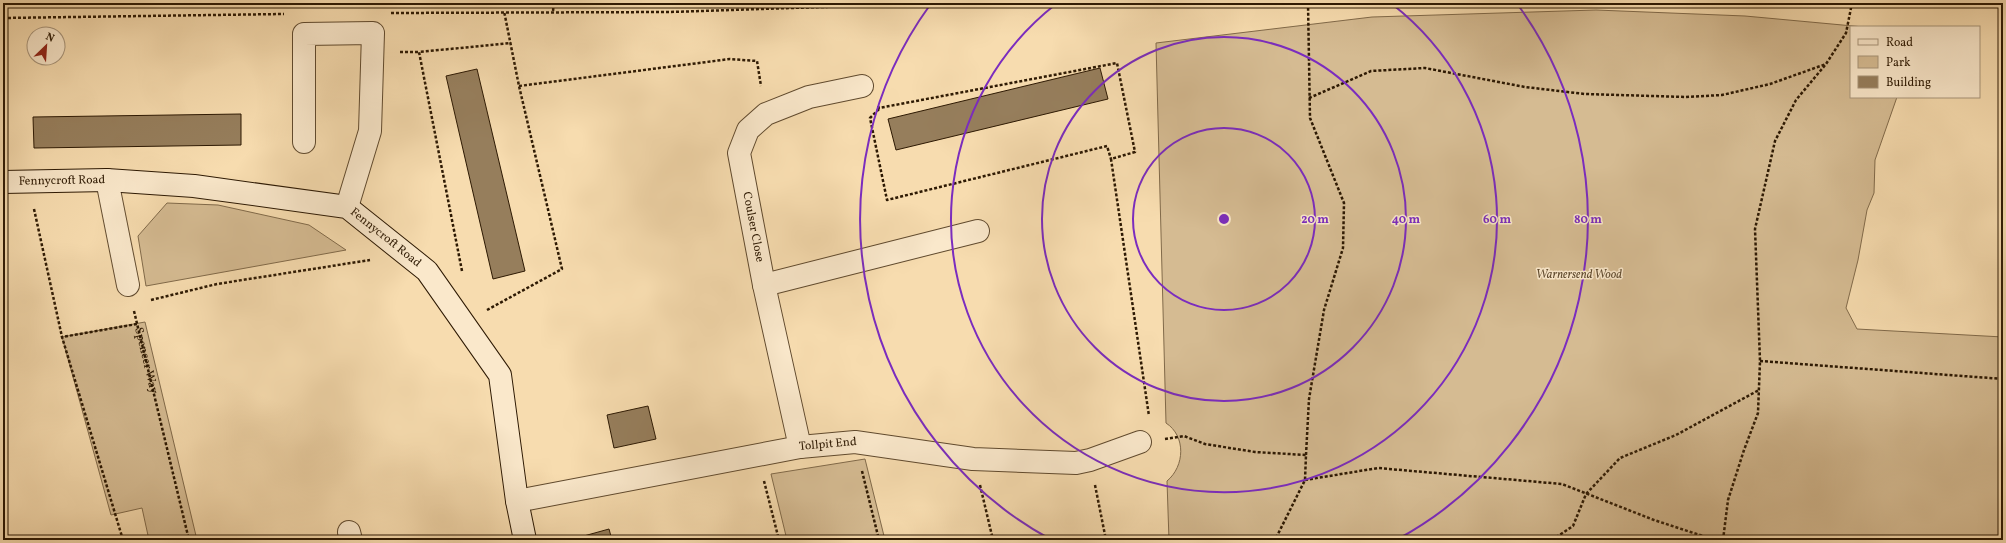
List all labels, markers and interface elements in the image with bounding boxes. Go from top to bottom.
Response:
north arrow [26,26,66,66]
legend [1850,26,1980,98]
text: N [43,30,56,47]
text: Road [1886,35,1913,51]
text: Park [1886,55,1911,71]
text: Building [1886,75,1931,91]
street label: Fennycroft Road [18,172,106,190]
street label: Coulser Close [738,190,768,264]
street label: Fennycroft Road [347,204,425,271]
centre of rings [1217,212,1231,226]
text: 20 m [1301,212,1329,228]
text: 40 m [1392,212,1421,228]
text: 60 m [1483,212,1511,228]
text: 80 m [1574,212,1602,228]
park label: Warnersend Wood [1536,267,1622,283]
street label: Spencer Way [130,326,162,396]
street label: Tollpit End [798,434,858,455]

